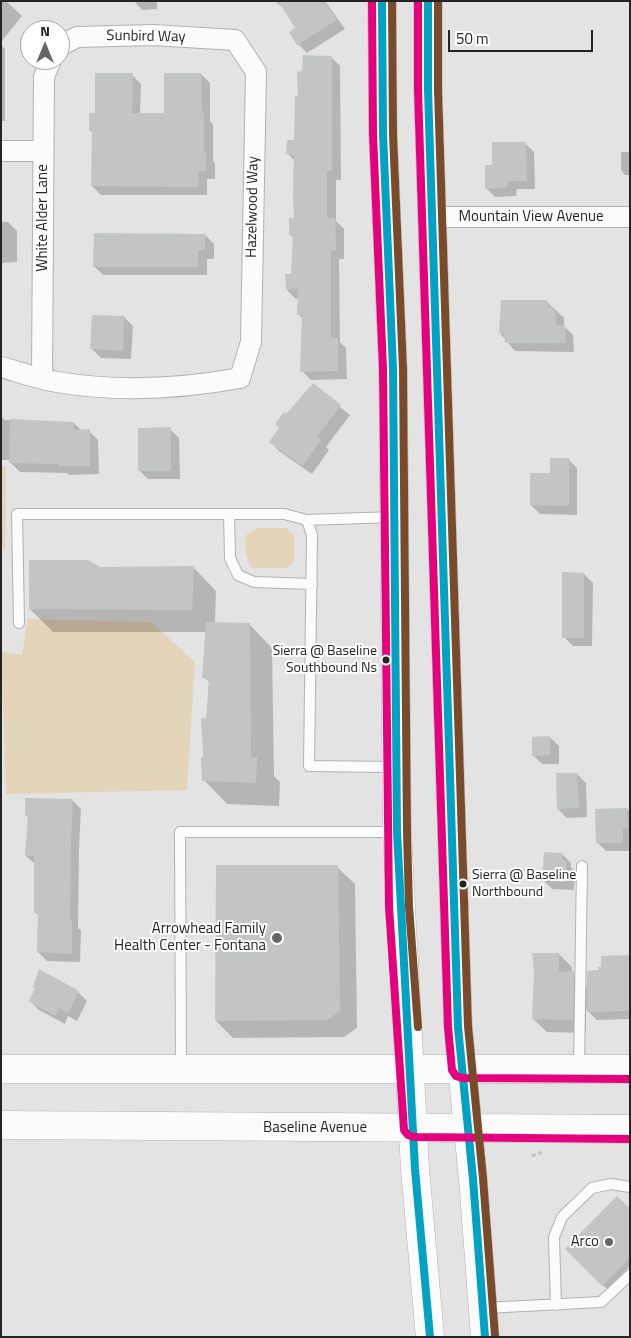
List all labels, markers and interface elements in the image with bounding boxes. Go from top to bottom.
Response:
north arrow [20,20,70,70]
text: N [40,20,50,41]
scale bar [451,20,596,52]
street label: Sunbird Way [106,27,186,47]
text: 50 m [456,27,489,50]
street label: Hazelwood Way [243,156,263,258]
street label: White Alder Lane [34,164,52,272]
street label: Mountain View Avenue [458,208,604,226]
place label: Sierra @ Baseline Southbound Ns [273,644,377,676]
marker: Sierra @ Baseline Southbound Ns [381,655,391,665]
place label: Sierra @ Baseline Northbound [472,868,576,900]
marker: Sierra @ Baseline Northbound [458,879,468,889]
place label: Arrowhead Family Health Center - Fontana [114,920,266,955]
marker: Arrowhead Family Health Center - Fontana [270,931,284,945]
street label: Baseline Avenue [263,1119,367,1137]
place label: Arco [571,1233,599,1251]
marker: Arco [603,1236,615,1248]

